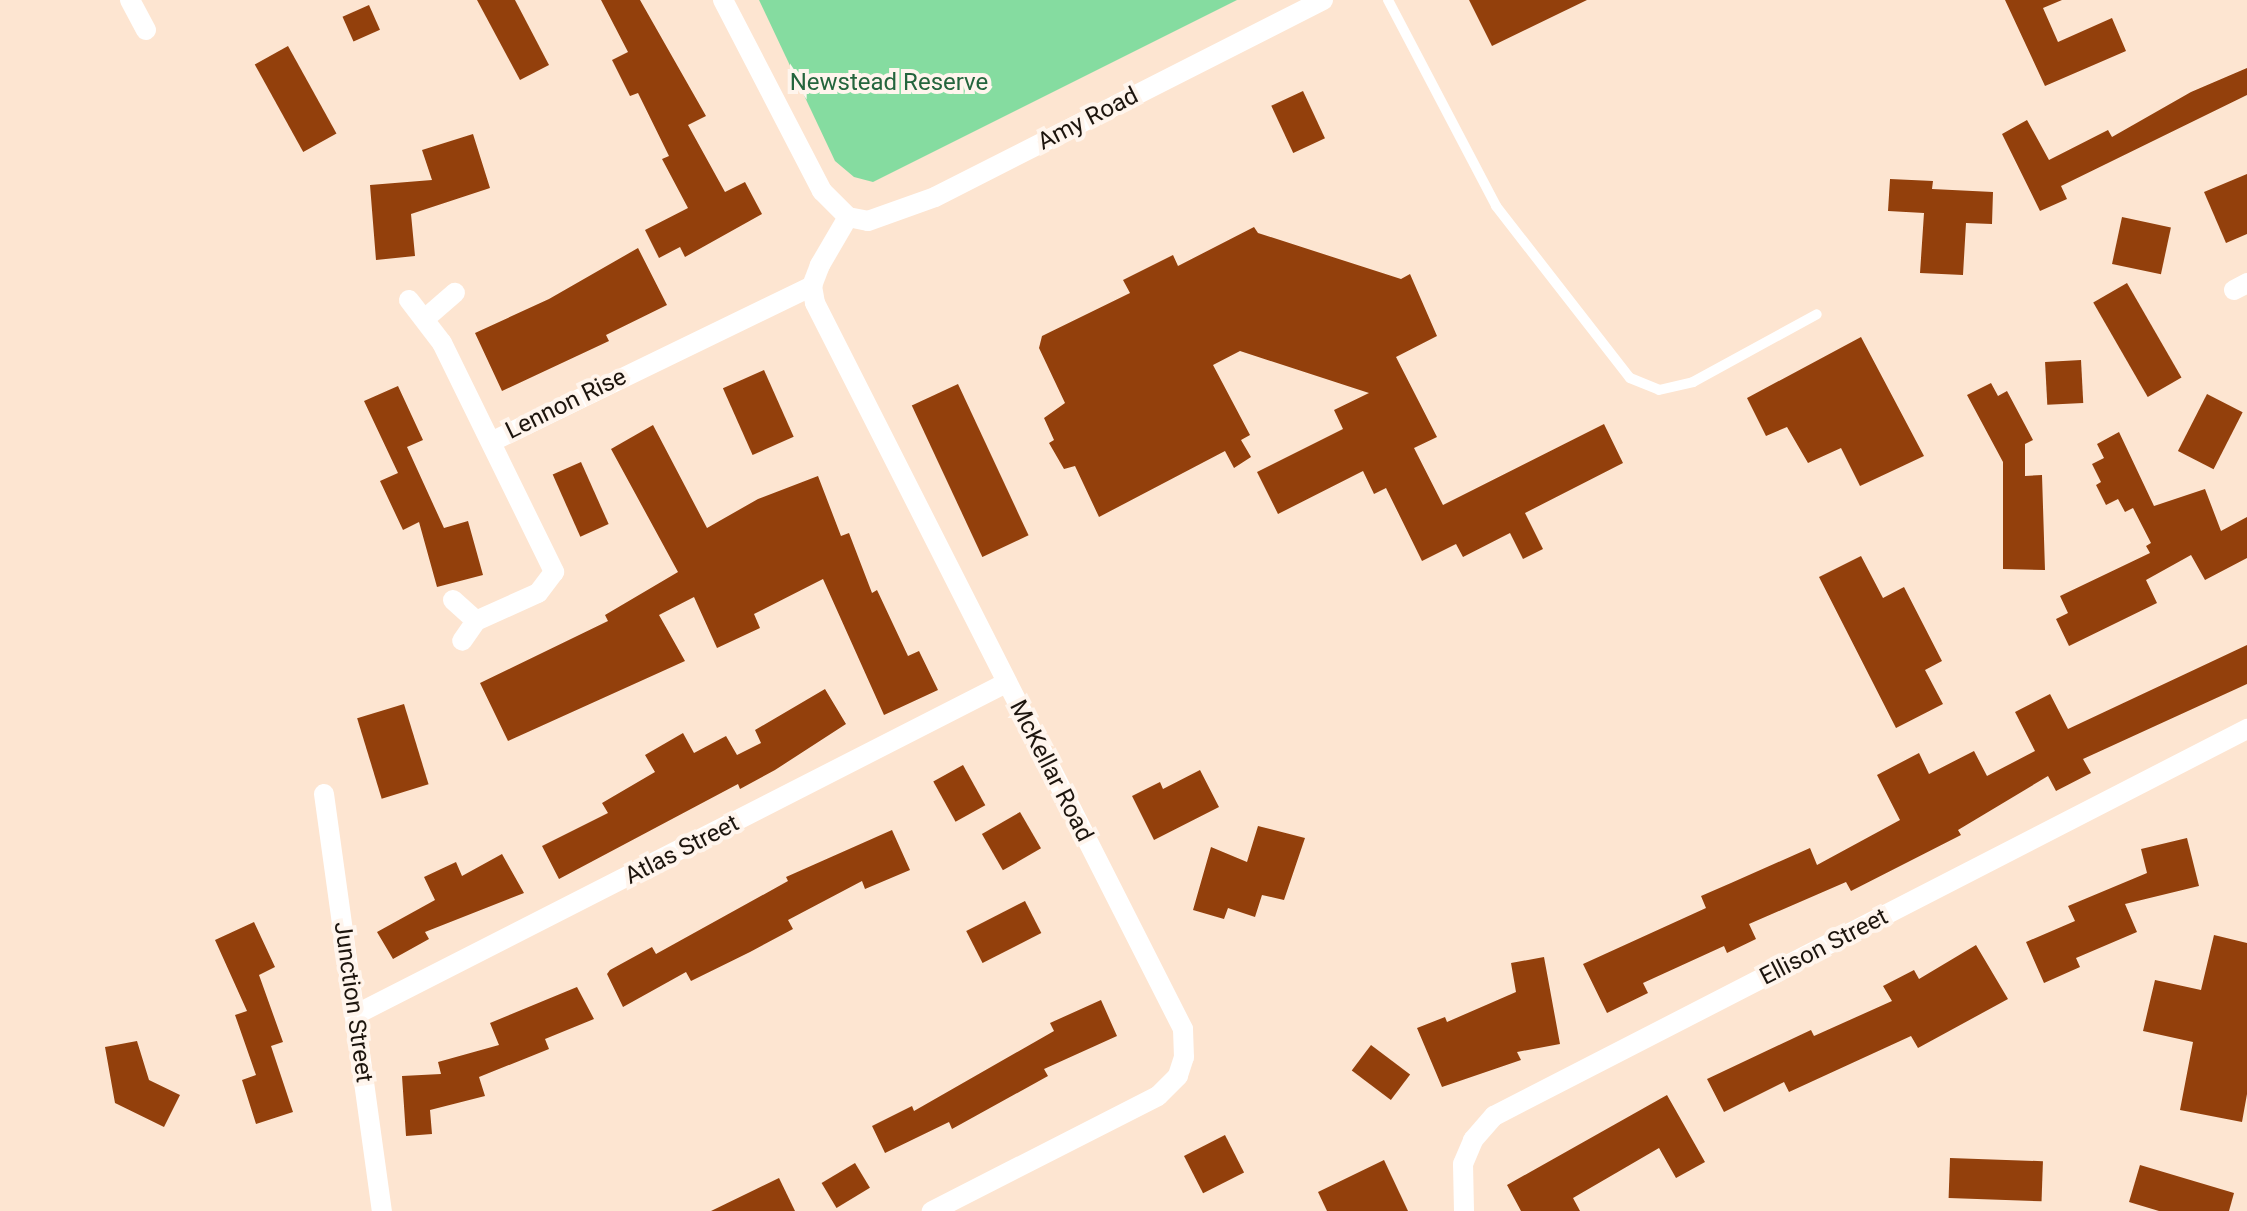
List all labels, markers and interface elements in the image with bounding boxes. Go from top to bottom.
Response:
park label: Newstead Reserve [790,69,988,97]
street label: Amy Road [1033,81,1143,157]
street label: Lennon Rise [501,362,631,446]
street label: McKellar Road [1003,695,1099,847]
street label: Atlas Street [620,809,744,891]
street label: Ellison Street [1755,902,1893,992]
street label: Junction Street [327,920,379,1084]

